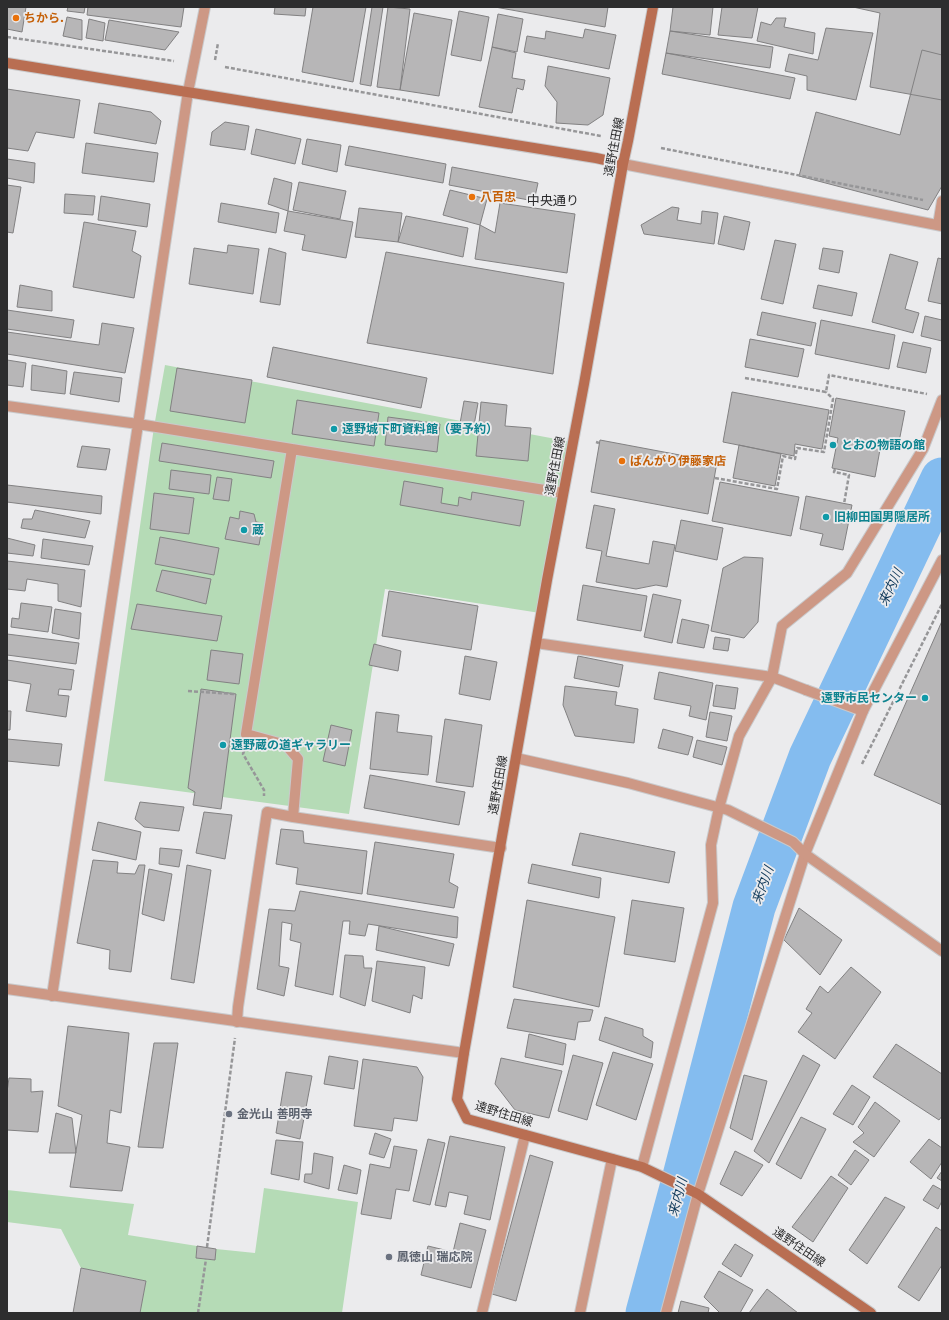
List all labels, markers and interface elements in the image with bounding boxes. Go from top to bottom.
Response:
place label: ちから. [24,9,64,27]
marker: ちから. [11,13,21,23]
street label: 遠野住田線 [599,116,629,178]
place label: 八百忠 [480,188,516,206]
district label: 中央通り [527,191,579,210]
marker: 八百忠 [467,192,477,202]
place label: 遠野城下町資料館（要予約） [342,420,498,438]
marker: 遠野城下町資料館（要予約） [329,424,339,434]
street label: 遠野住田線 [540,435,570,497]
place label: とおの物語の館 [841,436,925,454]
marker: とおの物語の館 [828,440,838,450]
place label: ばんがり伊藤家店 [630,452,726,470]
marker: ばんがり伊藤家店 [617,456,627,466]
place label: 旧柳田国男隠居所 [834,508,930,526]
marker: 旧柳田国男隠居所 [821,512,831,522]
place label: 蔵 [252,521,264,539]
marker: 蔵 [239,525,249,535]
water label: 来内川 [874,564,908,609]
place label: 遠野市民センター [821,689,917,707]
marker: 遠野市民センター [920,693,930,703]
place label: 遠野蔵の道ギャラリー [231,736,351,754]
marker: 遠野蔵の道ギャラリー [218,740,228,750]
street label: 遠野住田線 [484,754,512,816]
water label: 来内川 [747,862,779,907]
street label: 遠野住田線 [473,1097,535,1131]
place label: 金光山 善明寺 [237,1105,313,1123]
marker: 金光山 善明寺 [224,1109,234,1119]
water label: 来内川 [663,1174,692,1218]
street label: 遠野住田線 [769,1223,829,1271]
place label: 鳳徳山 瑞応院 [397,1248,473,1266]
marker: 鳳徳山 瑞応院 [384,1252,394,1262]

